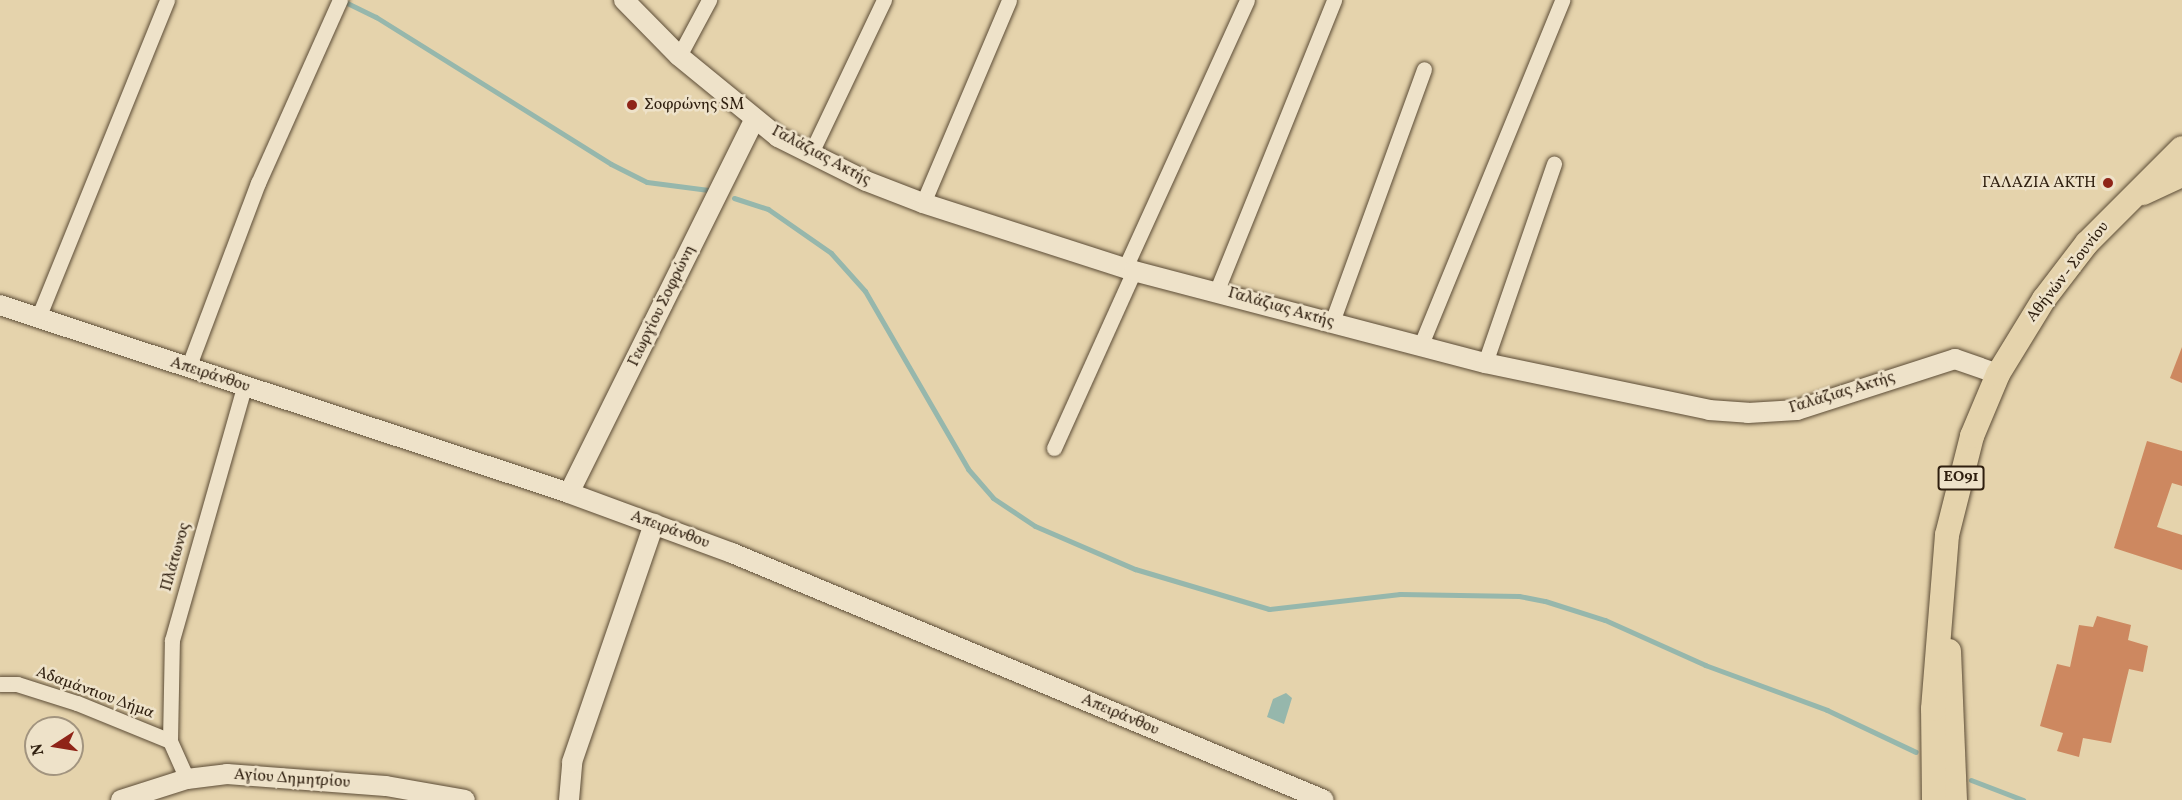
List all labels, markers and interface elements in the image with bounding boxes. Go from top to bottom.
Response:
place label: Σοφρώνης SM [644,95,744,115]
marker: Σοφρώνης SM [625,98,639,112]
street label: Γαλάζιας Ακτής [768,122,874,190]
place label: ΓΑΛΑΖΙΑ ΑΚΤΗ [1982,173,2096,193]
marker: ΓΑΛΑΖΙΑ ΑΚΤΗ [2101,176,2115,190]
street label: Αθήνών - Σουνίου [2022,217,2114,327]
street label: Γεωργίου Σοφρώνη [624,242,700,370]
street label: Γαλάζιας Ακτής [1226,284,1336,332]
street label: Απειράνθου [168,353,252,397]
street label: Γαλάζιας Ακτής [1787,368,1897,418]
road number: ΕΟ91 [1937,466,1985,490]
street label: Απειράνθου [628,507,712,553]
street label: Πλάτωνος [157,520,195,594]
street label: Αδαμάντιου Δήμα [33,663,157,723]
street label: Απειράνθου [1078,690,1162,740]
north arrow [24,716,84,776]
text: N [26,741,50,757]
street label: Αγίου Δημητρίου [233,765,351,793]

